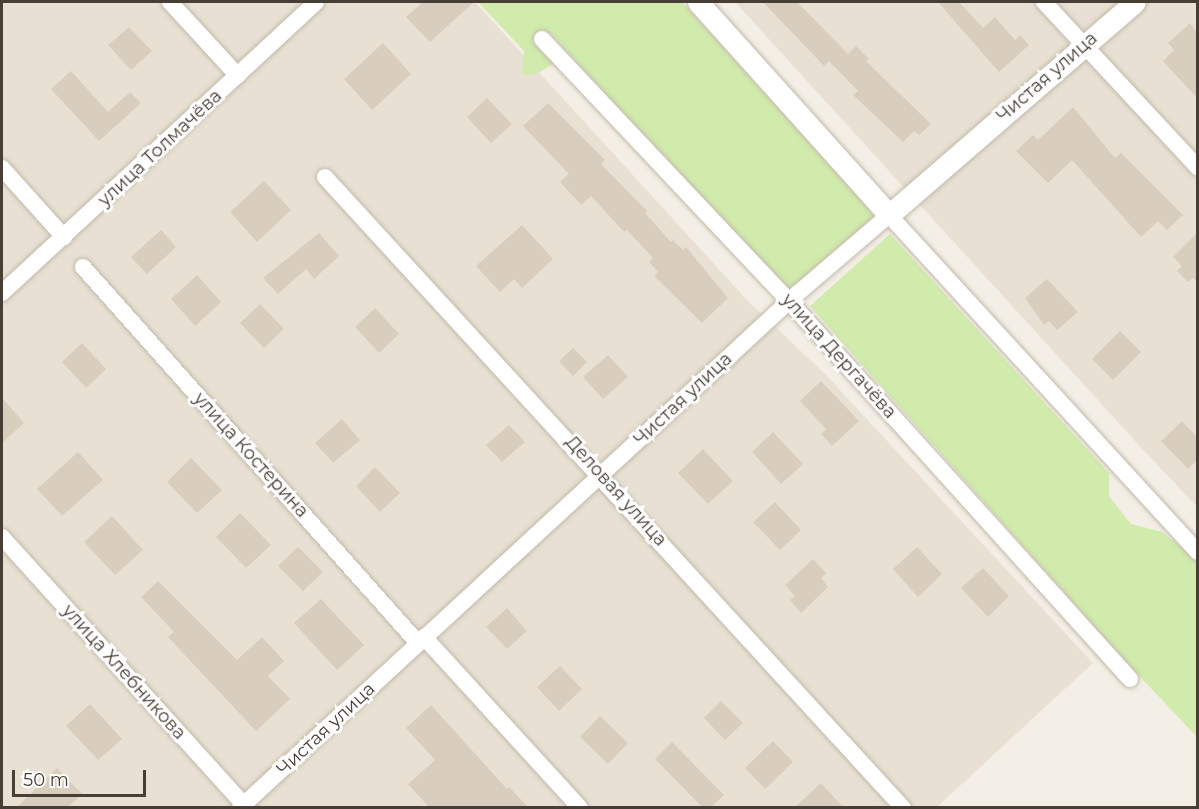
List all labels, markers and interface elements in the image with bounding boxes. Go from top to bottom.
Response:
street label: Чистая улица [992,28,1102,126]
street label: улица Толмачёва [94,85,226,211]
street label: улица Дергачёва [777,289,901,423]
street label: Чистая улица [630,348,736,450]
street label: улица Костерина [189,388,313,522]
street label: Деловая улица [561,431,671,551]
street label: улица Хлебникова [58,600,190,744]
street label: Чистая улица [273,678,379,780]
scale bar [15,758,148,796]
text: 50 m [23,769,69,791]

